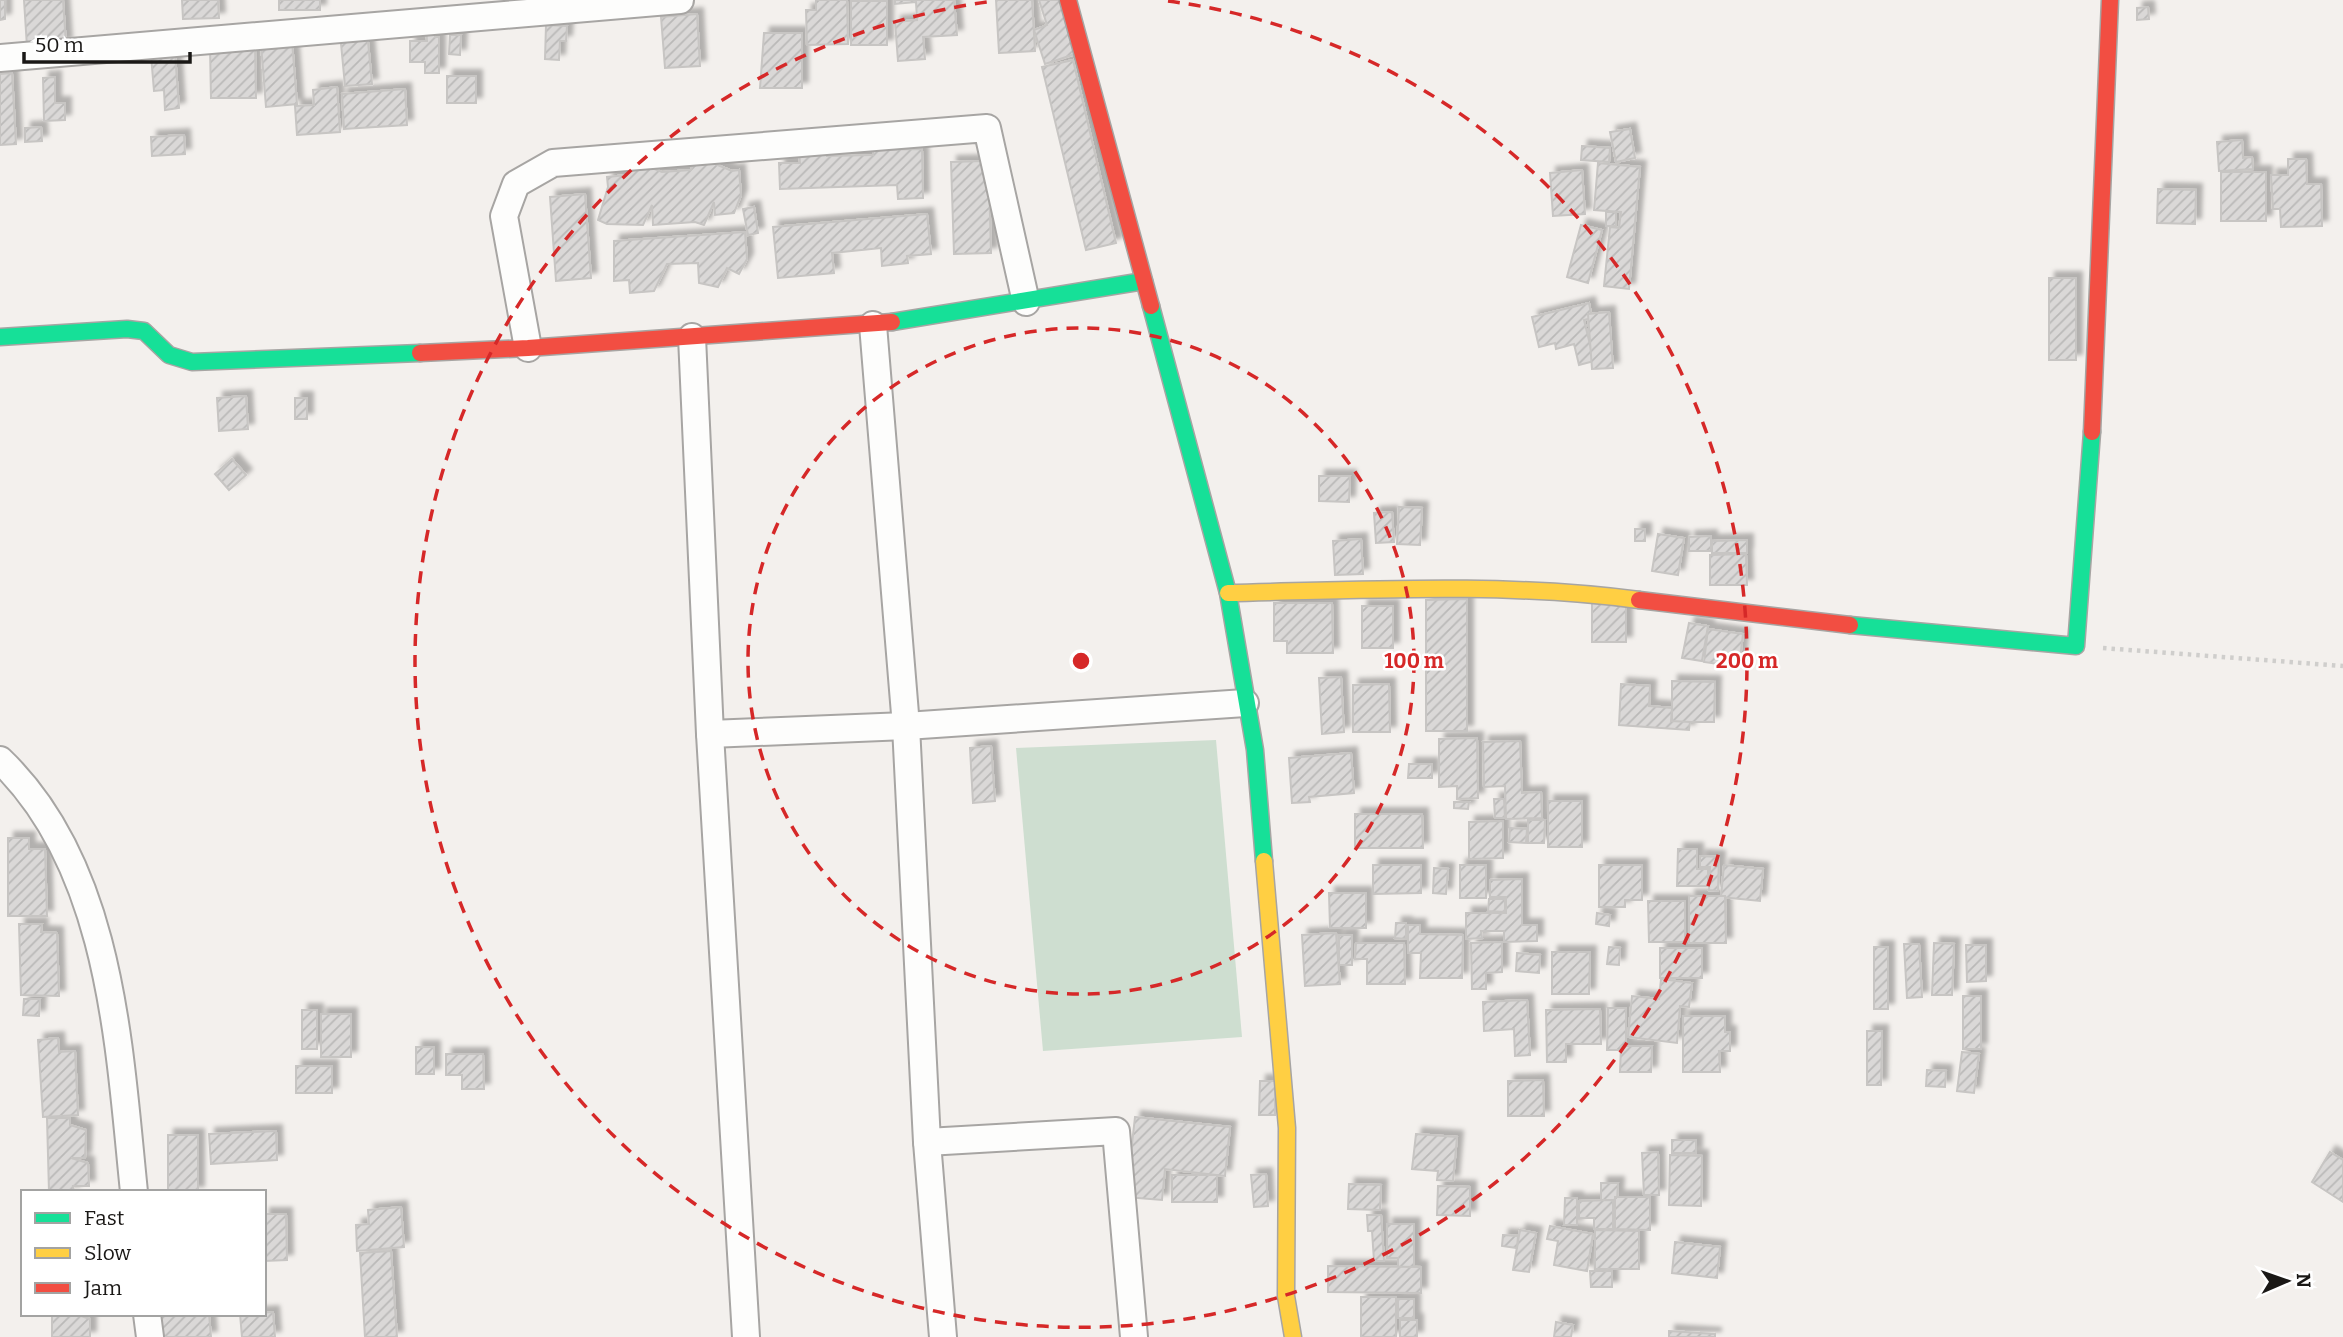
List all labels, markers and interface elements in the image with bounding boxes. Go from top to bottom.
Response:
scale bar [24,21,191,65]
text: 50 m [35,32,84,58]
text: 100 m [1384,648,1444,674]
text: 200 m [1716,648,1778,674]
centre of rings [1069,649,1093,673]
legend [21,1190,266,1316]
text: Fast [84,1205,125,1231]
text: Slow [84,1240,131,1266]
north arrow [2252,1246,2322,1316]
text: N [2292,1273,2315,1288]
text: Jam [83,1275,122,1301]

